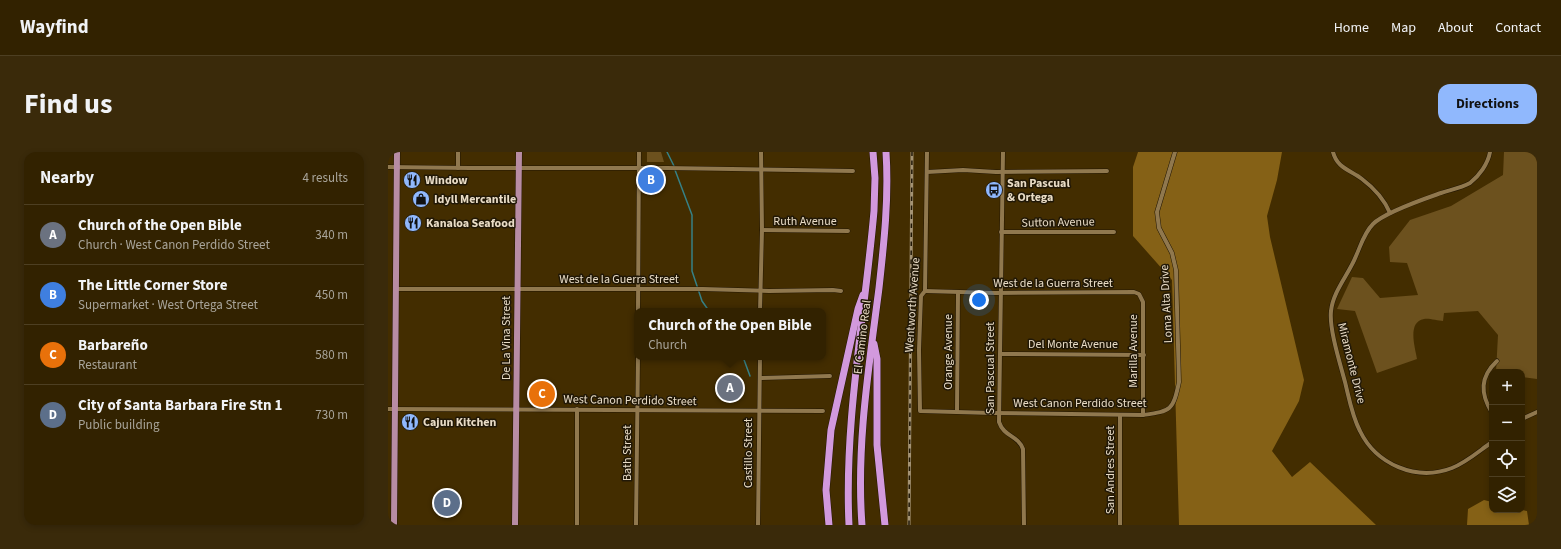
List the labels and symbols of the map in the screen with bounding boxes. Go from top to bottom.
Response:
pin: B [638,165,664,195]
restaurant icon: Window [402,170,422,190]
place label: Window [425,172,468,189]
place label: San Pascual & Ortega [1007,175,1070,206]
bus stop icon: San Pascual & Ortega [984,180,1004,200]
shop icon: Idyll Mercantile [411,189,431,209]
place label: Idyll Mercantile [434,191,516,208]
restaurant icon: Kanaloa Seafood [403,213,423,233]
street label: Ruth Avenue [773,213,837,230]
street label: Sutton Avenue [1021,213,1095,232]
place label: Kanaloa Seafood [426,215,515,232]
street label: Wentworth Avenue [901,257,924,353]
street label: Loma Alta Drive [1156,264,1177,344]
street label: West de la Guerra Street [559,271,679,288]
street label: West de la Guerra Street [993,275,1113,292]
your location [969,290,989,310]
street label: De La Vina Street [498,296,515,380]
street label: El Camino Real [850,299,875,375]
street label: Orange Avenue [940,314,957,390]
street label: Marilla Avenue [1125,314,1142,388]
street label: Miramonte Drive [1333,321,1370,405]
street label: San Pascual Street [982,322,999,414]
street label: Del Monte Avenue [1028,336,1118,353]
pin: A [717,373,743,403]
pin: C [529,379,555,409]
street label: West Canon Perdido Street [563,391,697,410]
street label: West Canon Perdido Street [1013,395,1147,412]
restaurant icon: Cajun Kitchen [400,412,420,432]
place label: Cajun Kitchen [423,414,496,431]
street label: Castillo Street [740,418,757,488]
street label: Bath Street [619,425,636,481]
street label: San Andres Street [1102,426,1119,514]
pin: D [434,488,460,518]

